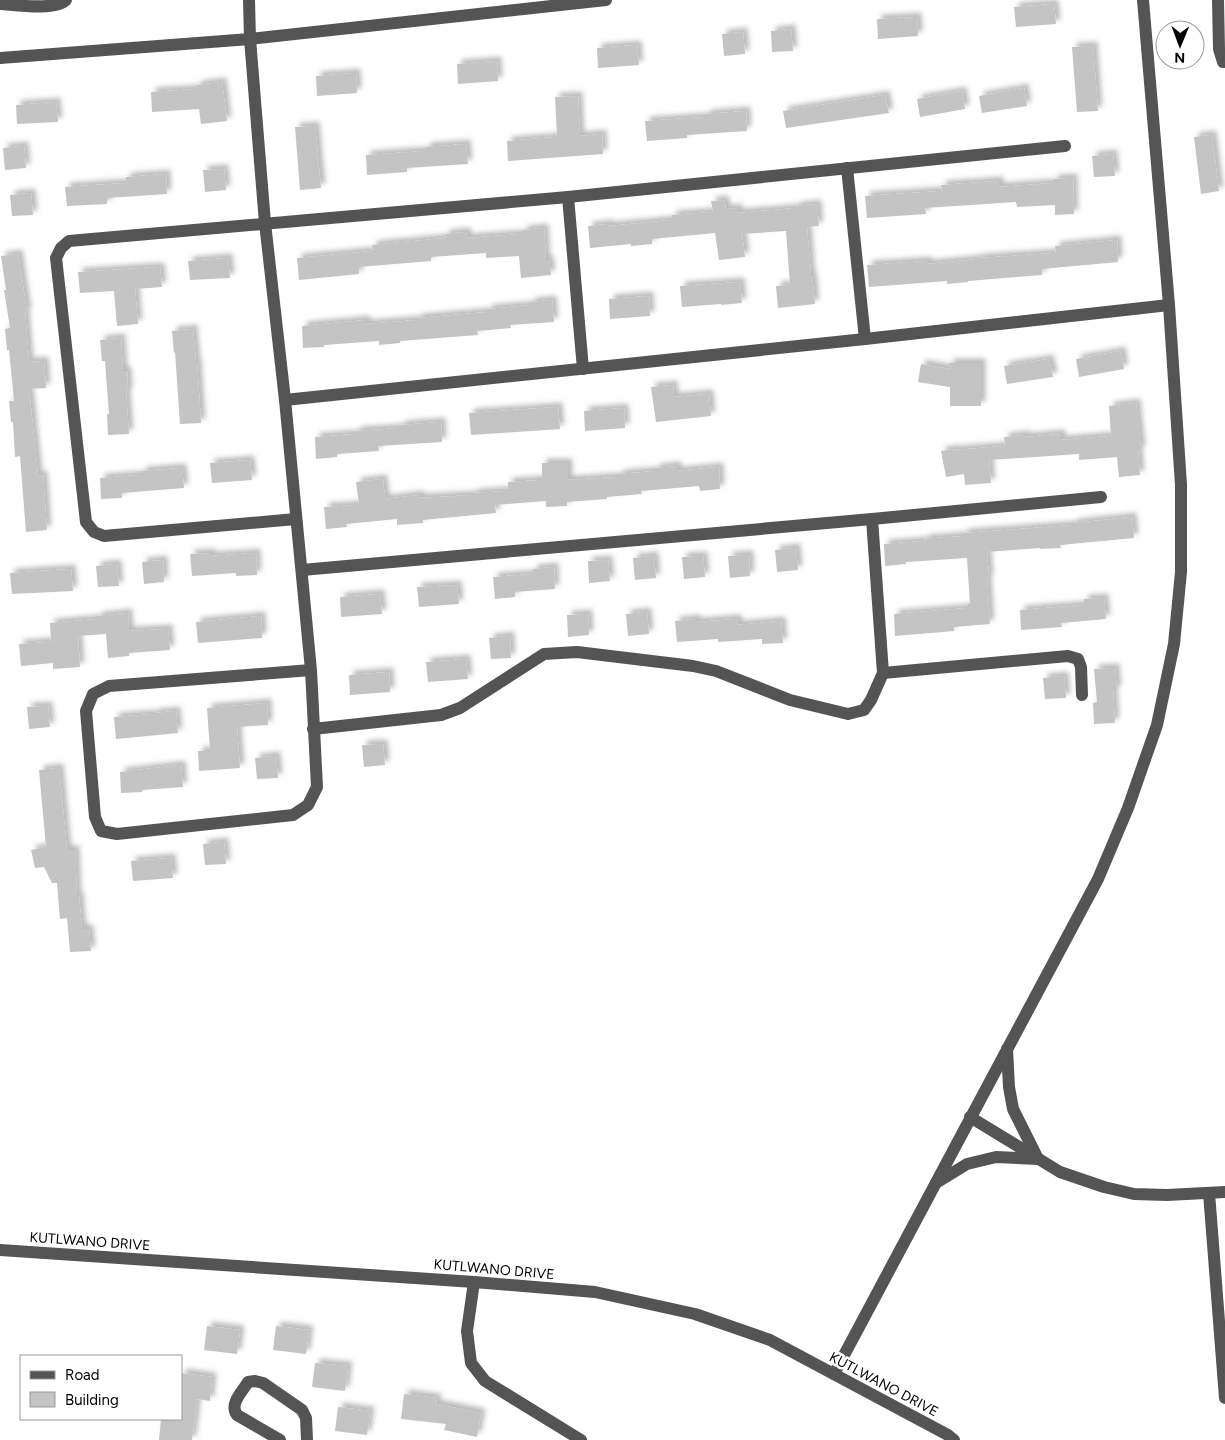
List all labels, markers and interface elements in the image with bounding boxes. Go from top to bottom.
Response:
north arrow [1155,20,1205,70]
text: N [1174,49,1185,66]
street label: KUTLWANO DRIVE [29,1229,151,1254]
street label: KUTLWANO DRIVE [433,1256,555,1283]
street label: KUTLWANO DRIVE [826,1349,941,1420]
legend [20,1355,182,1420]
text: Road [65,1366,100,1384]
text: Building [65,1391,119,1409]

